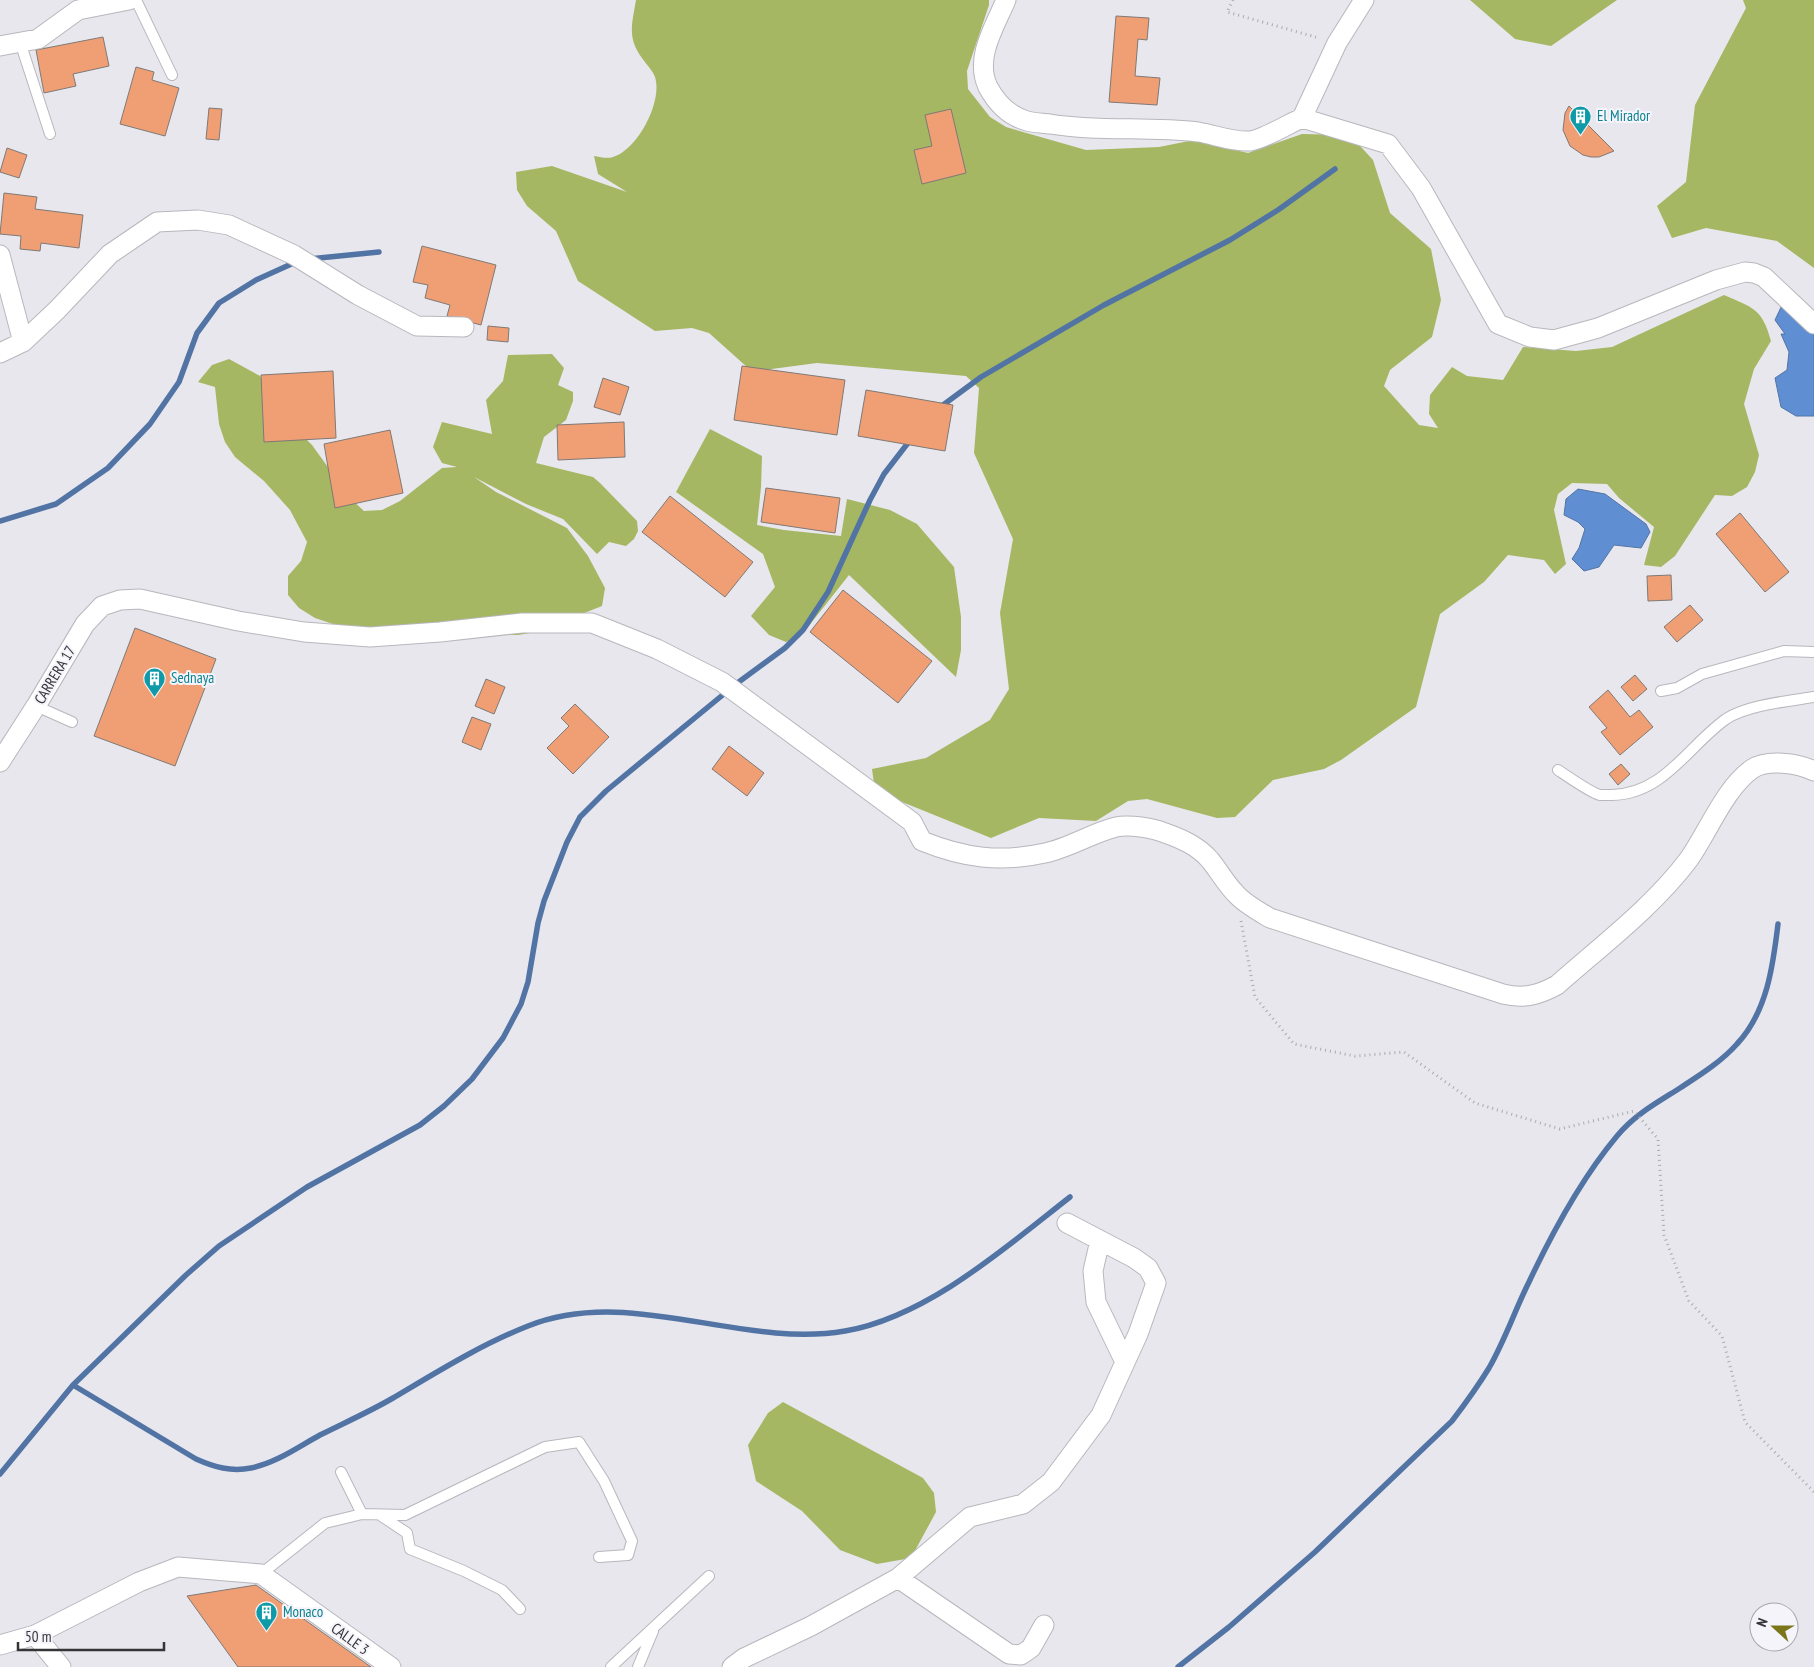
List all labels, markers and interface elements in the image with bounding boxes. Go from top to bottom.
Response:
building icon: El Mirador [1569,104,1593,135]
place label: El Mirador [1597,106,1651,125]
street label: CARRERA 17 [30,642,79,707]
building icon: Sednaya [143,666,167,697]
place label: Sednaya [171,668,214,687]
building icon: Monaco [255,1600,279,1631]
place label: Monaco [283,1602,323,1621]
north arrow [1749,1602,1799,1652]
text: N [1752,1616,1772,1629]
street label: CALLE 3 [328,1618,373,1659]
scale bar [18,1620,164,1652]
text: 50 m [25,1627,51,1646]

